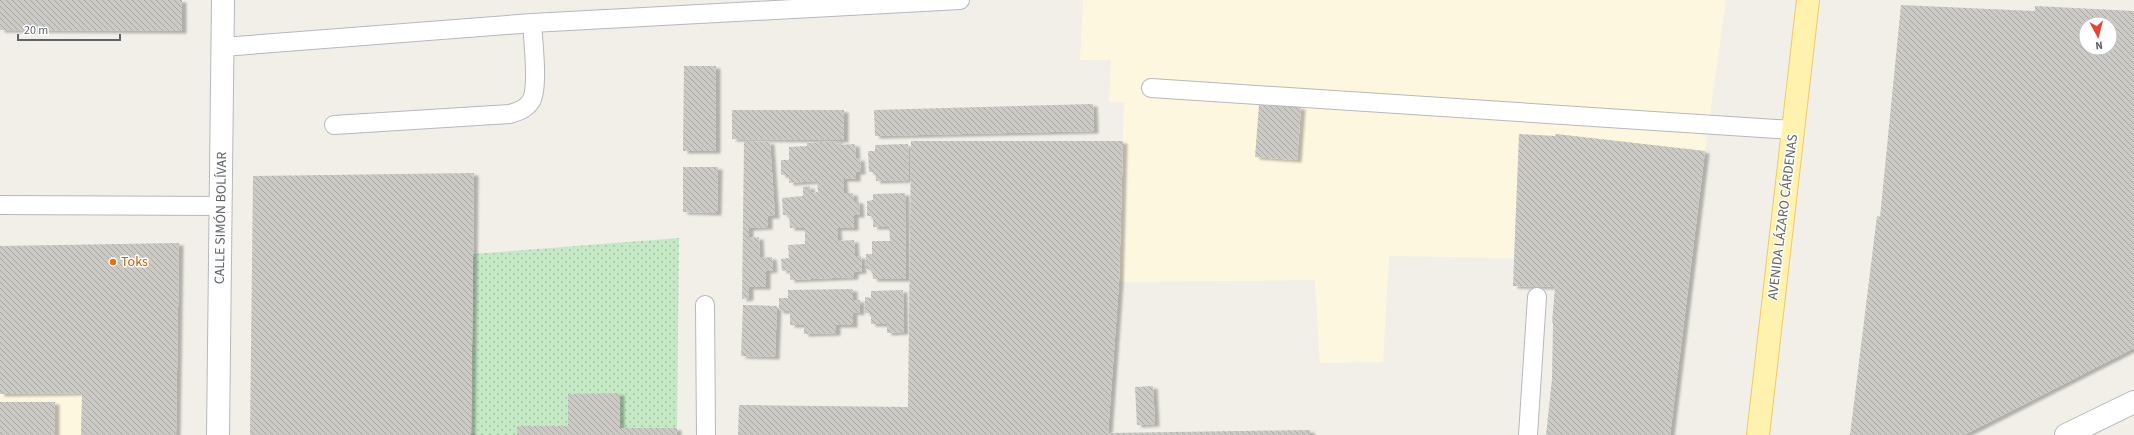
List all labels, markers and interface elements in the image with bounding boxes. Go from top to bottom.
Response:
scale bar [18,16,120,42]
north arrow [2078,16,2118,56]
text: 20 m [24,22,48,39]
text: N [2095,38,2104,53]
street label: AVENIDA LÁZARO CÁRDENAS [1763,133,1803,301]
street label: CALLE SIMÓN BOLÍVAR [210,152,232,284]
place label: Toks [121,252,148,272]
marker: Toks [108,257,118,267]

